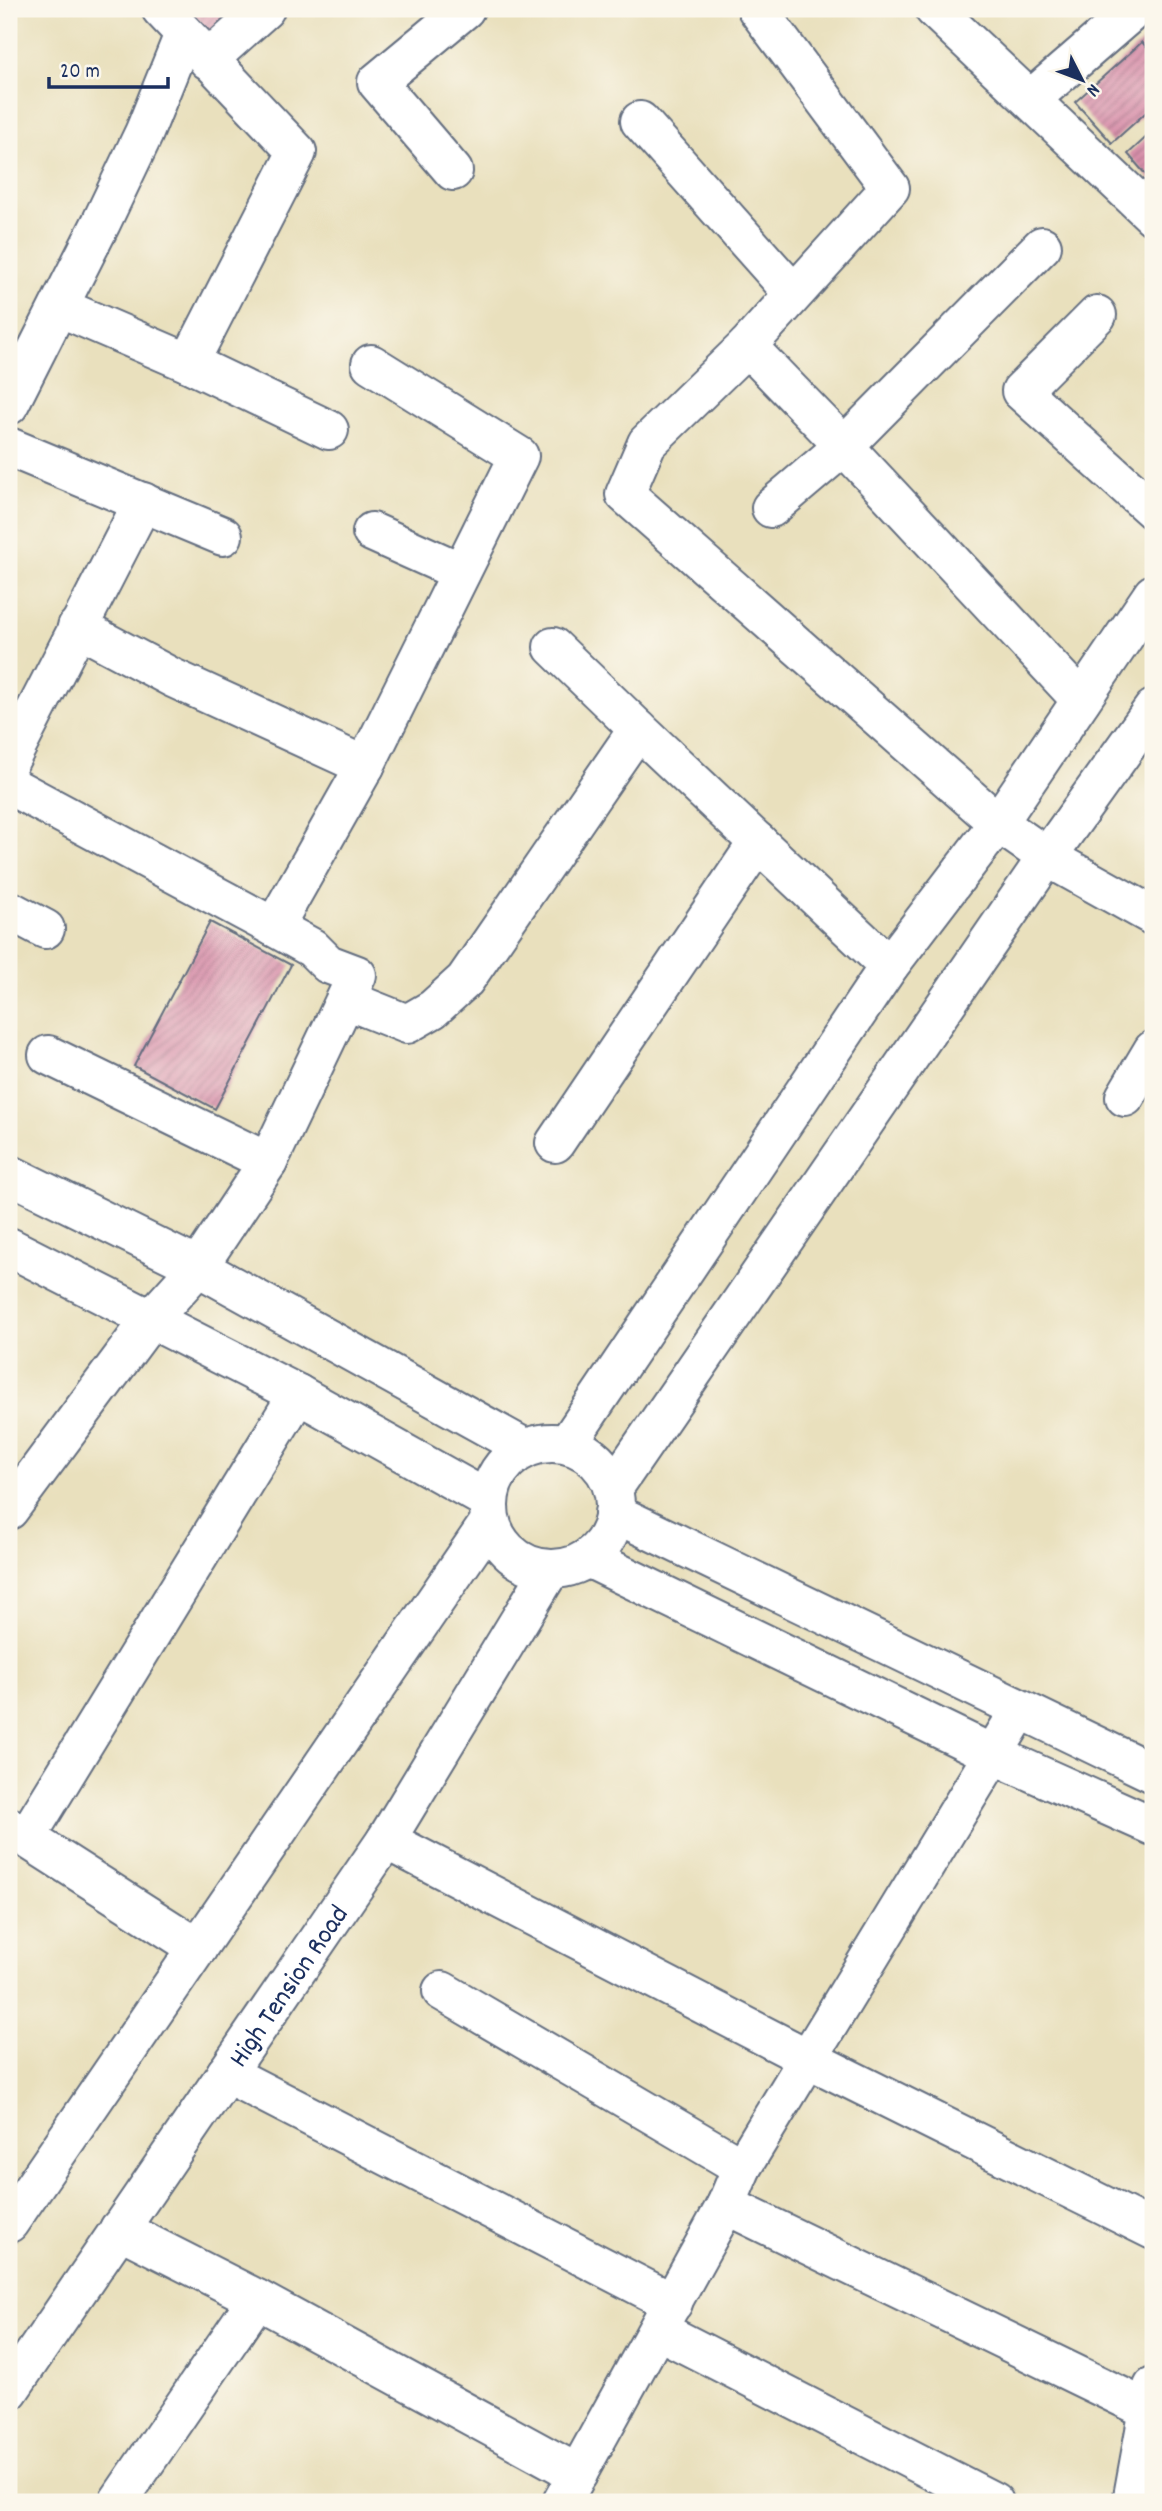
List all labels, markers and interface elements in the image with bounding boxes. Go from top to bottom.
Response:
scale bar [49,46,168,90]
north arrow [1046,46,1116,116]
text: 20 m [60,58,100,88]
text: N [1079,77,1105,102]
street label: High Tension Road [221,1899,361,2077]

